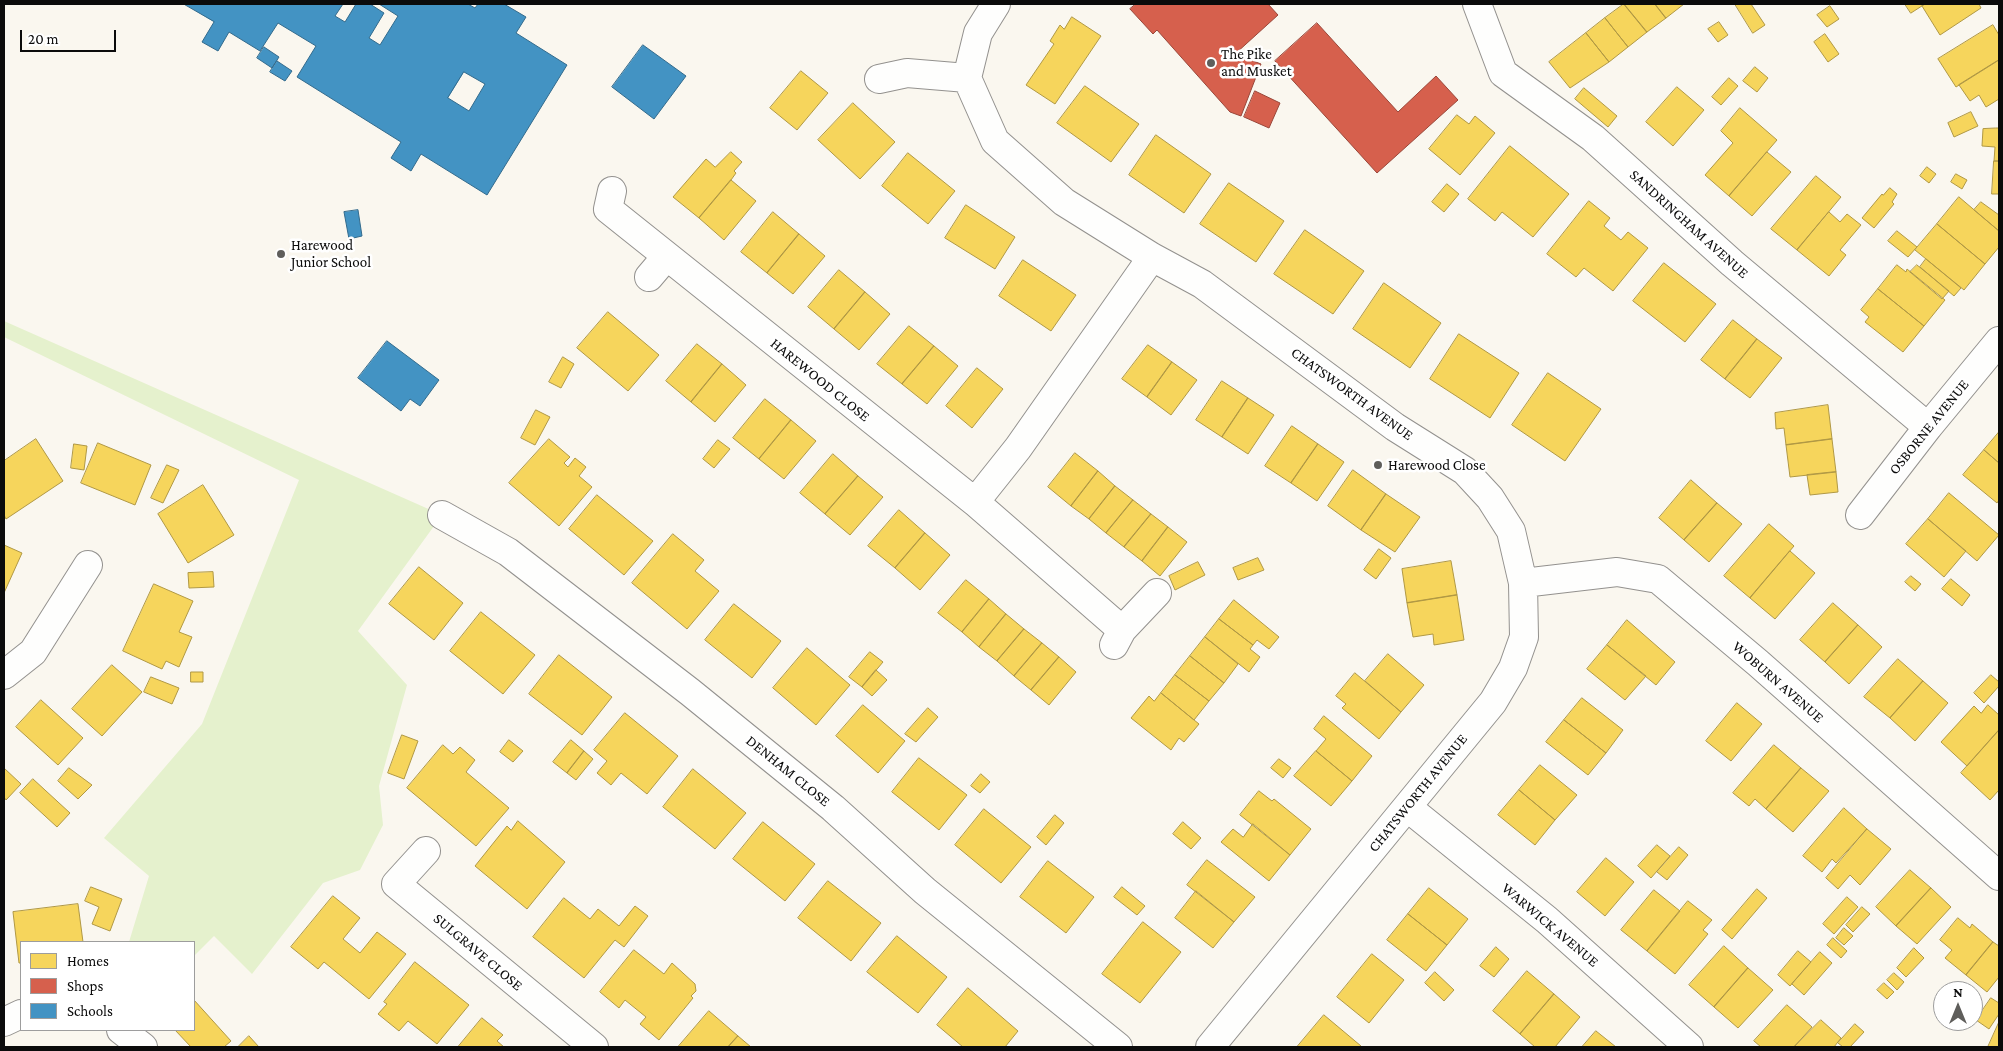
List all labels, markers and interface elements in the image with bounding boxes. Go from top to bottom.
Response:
scale bar [22,20,119,52]
text: 20 m [28,31,59,47]
place label: The Pike and Musket [1221,45,1292,80]
marker: The Pike and Musket [1205,57,1217,69]
street label: SANDRINGHAM AVENUE [1626,166,1752,282]
place label: Harewood Junior School [291,236,371,271]
marker: Harewood Junior School [275,248,287,260]
street label: HAREWOOD CLOSE [767,334,873,426]
street label: CHATSWORTH AVENUE [1287,344,1417,444]
street label: OSBORNE AVENUE [1885,376,1973,478]
place label: Harewood Close [1388,456,1486,474]
marker: Harewood Close [1372,459,1384,471]
street label: WOBURN AVENUE [1729,637,1827,727]
street label: CHATSWORTH AVENUE [1365,730,1471,856]
street label: DENHAM CLOSE [742,732,834,810]
street label: WARWICK AVENUE [1498,879,1602,971]
street label: SULGRAVE CLOSE [430,910,526,994]
legend [20,941,195,1031]
text: Homes [67,953,109,969]
text: Shops [67,978,103,994]
north arrow [1933,981,1983,1031]
text: N [1953,984,1963,1000]
text: Schools [67,1003,113,1019]

